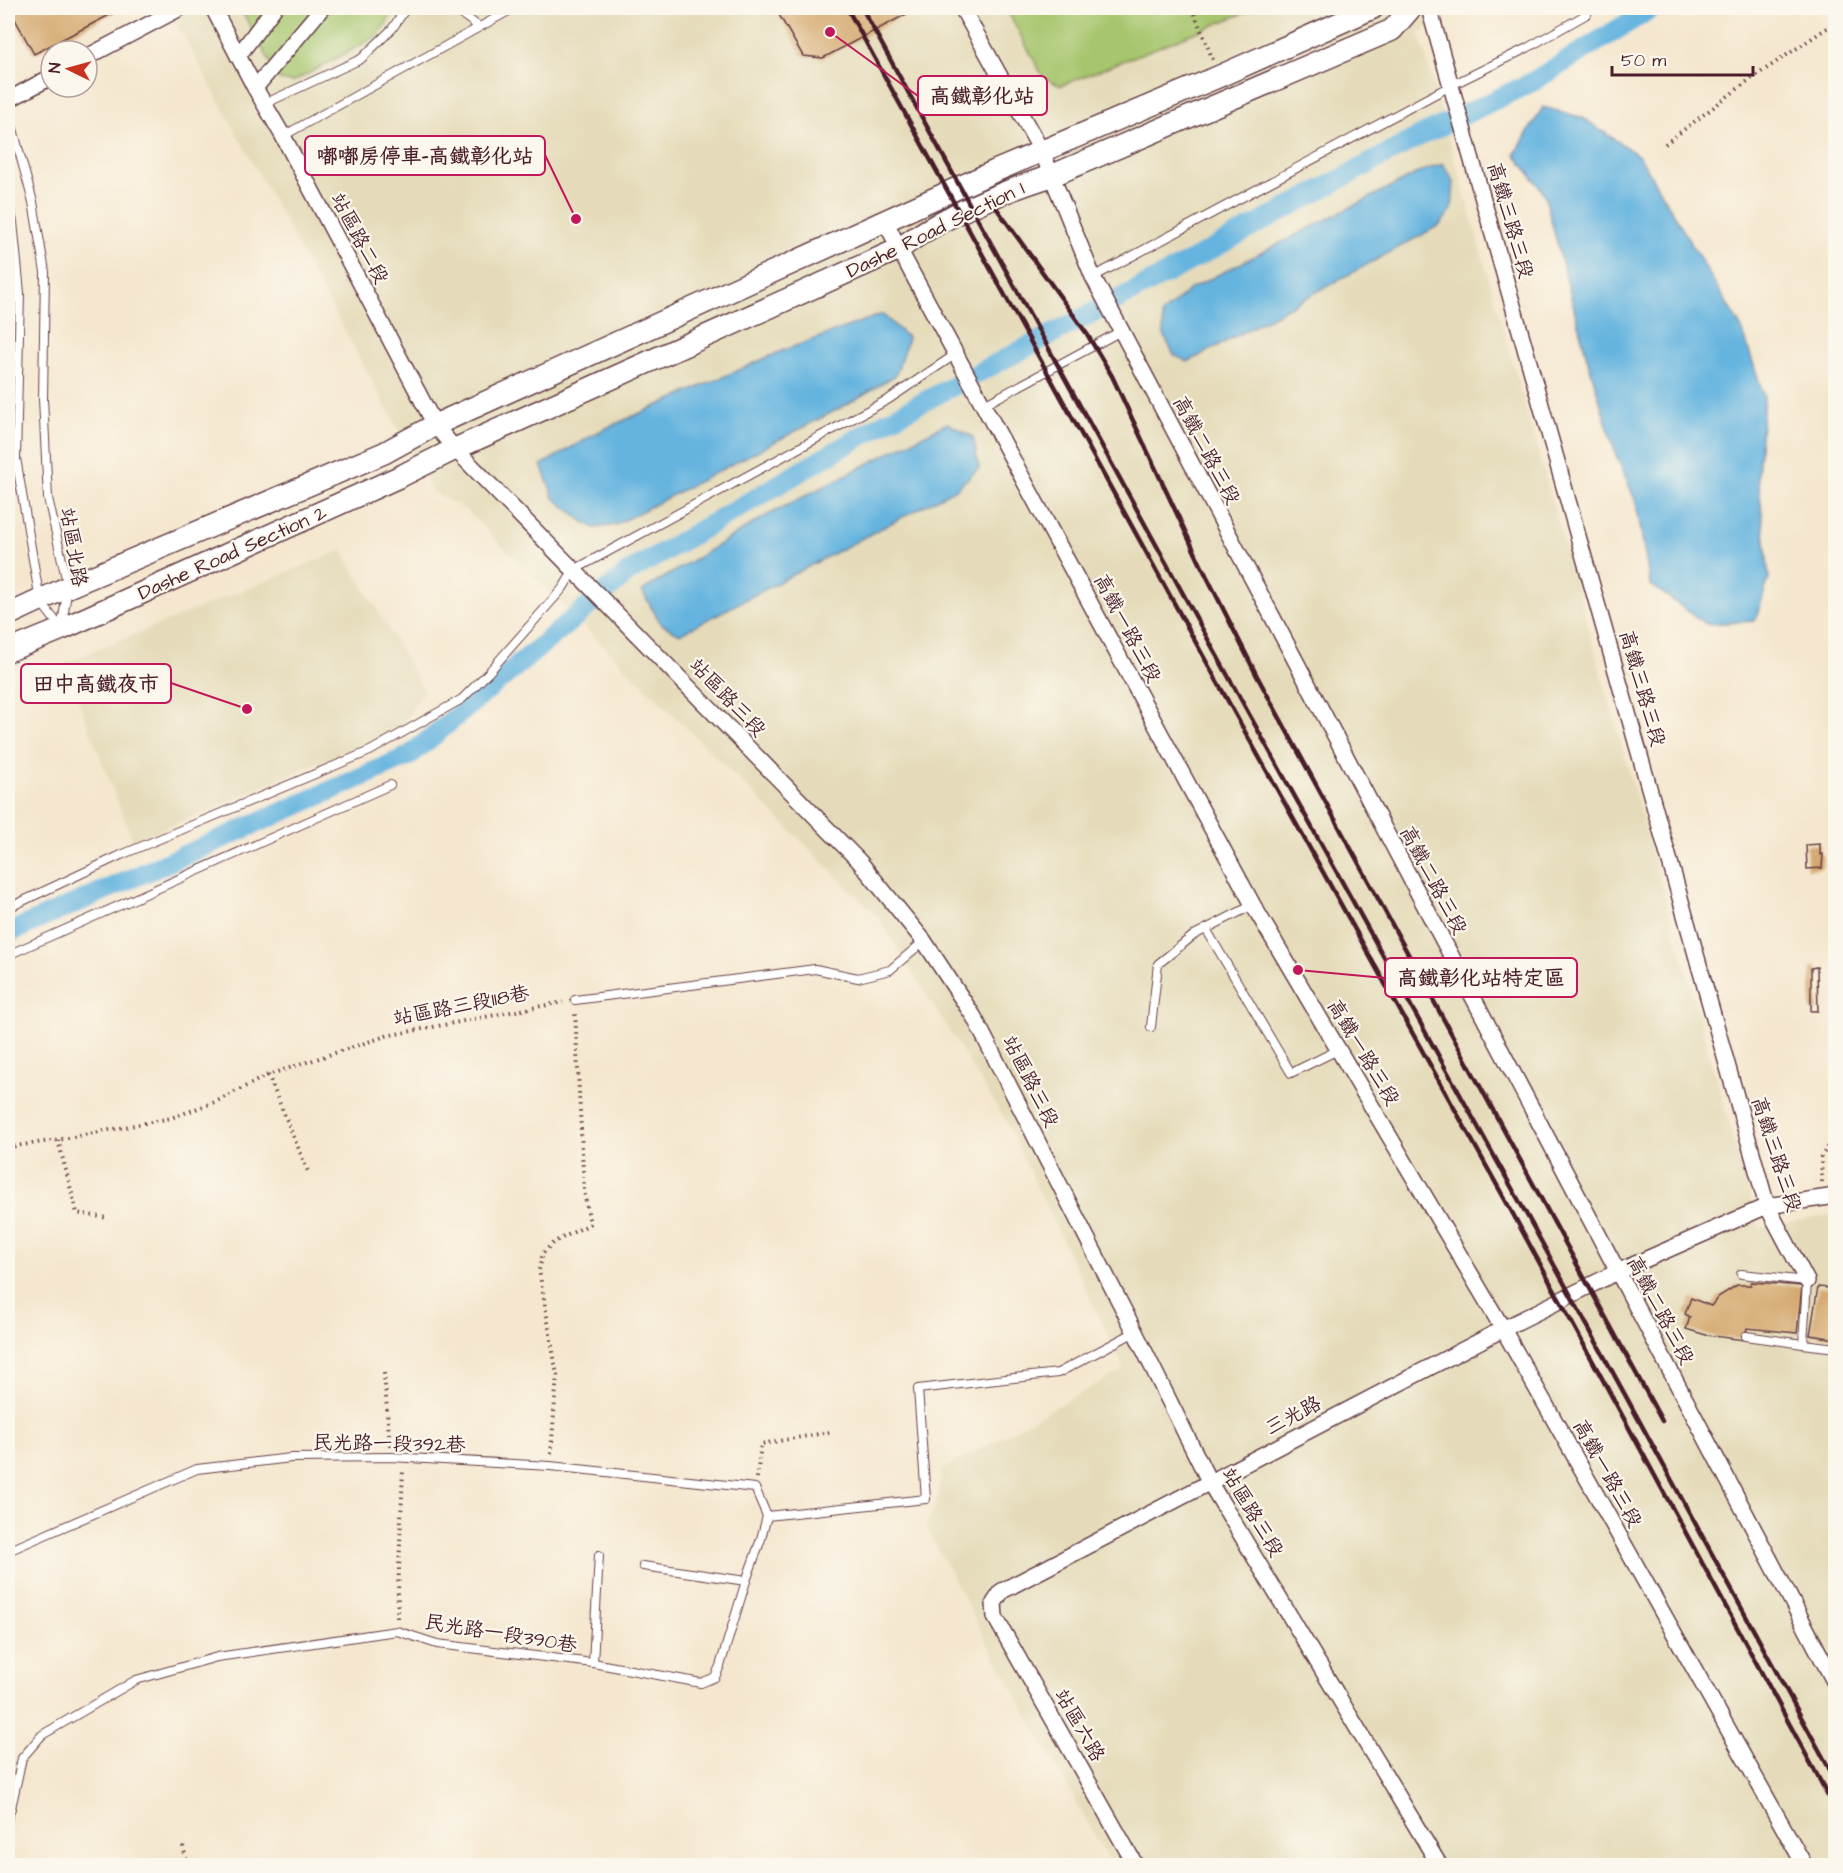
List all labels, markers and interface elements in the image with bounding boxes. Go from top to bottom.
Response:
north arrow [39,39,99,99]
scale bar [1612,39,1753,77]
text: 50 m [1621,48,1666,73]
text: N [44,62,66,74]
callout: 高鐵彰化站 [918,76,1047,115]
text: 高鐵彰化站 [930,82,1035,111]
callout: 嘟嘟房停車-高鐵彰化站 [305,136,545,175]
text: 嘟嘟房停車-高鐵彰化站 [317,142,533,171]
street label: 高鐵三路三段 [1480,159,1540,282]
street label: Dashe Road Section 1 [842,174,1030,285]
street label: 站區路二段 [323,188,395,289]
street label: 高鐵二路三段 [1166,391,1247,510]
street label: Dashe Road Section 2 [134,498,332,607]
street label: 站區北路 [52,505,94,590]
street label: 高鐵一路三段 [1087,569,1168,688]
street label: 高鐵三路三段 [1612,627,1672,750]
street label: 站區路三段 [682,652,772,743]
callout: 田中高鐵夜市 [21,664,171,703]
text: 田中高鐵夜市 [33,670,159,699]
street label: 高鐵二路三段 [1393,821,1474,940]
callout: 高鐵彰化站特定區 [1385,958,1577,997]
text: 高鐵彰化站特定區 [1397,964,1565,993]
street label: 站區路三段118巷 [391,979,533,1033]
street label: 高鐵一路三段 [1320,994,1406,1111]
street label: 站區路三段 [995,1031,1065,1132]
street label: 高鐵三路三段 [1744,1093,1808,1216]
street label: 高鐵二路三段 [1620,1251,1701,1370]
street label: 三光路 [1260,1389,1327,1442]
street label: 高鐵一路三段 [1566,1414,1648,1533]
street label: 民光路一段392巷 [312,1429,467,1459]
street label: 站區路三段 [1214,1462,1290,1563]
street label: 民光路一段390巷 [423,1608,580,1660]
street label: 站區六路 [1047,1684,1112,1768]

